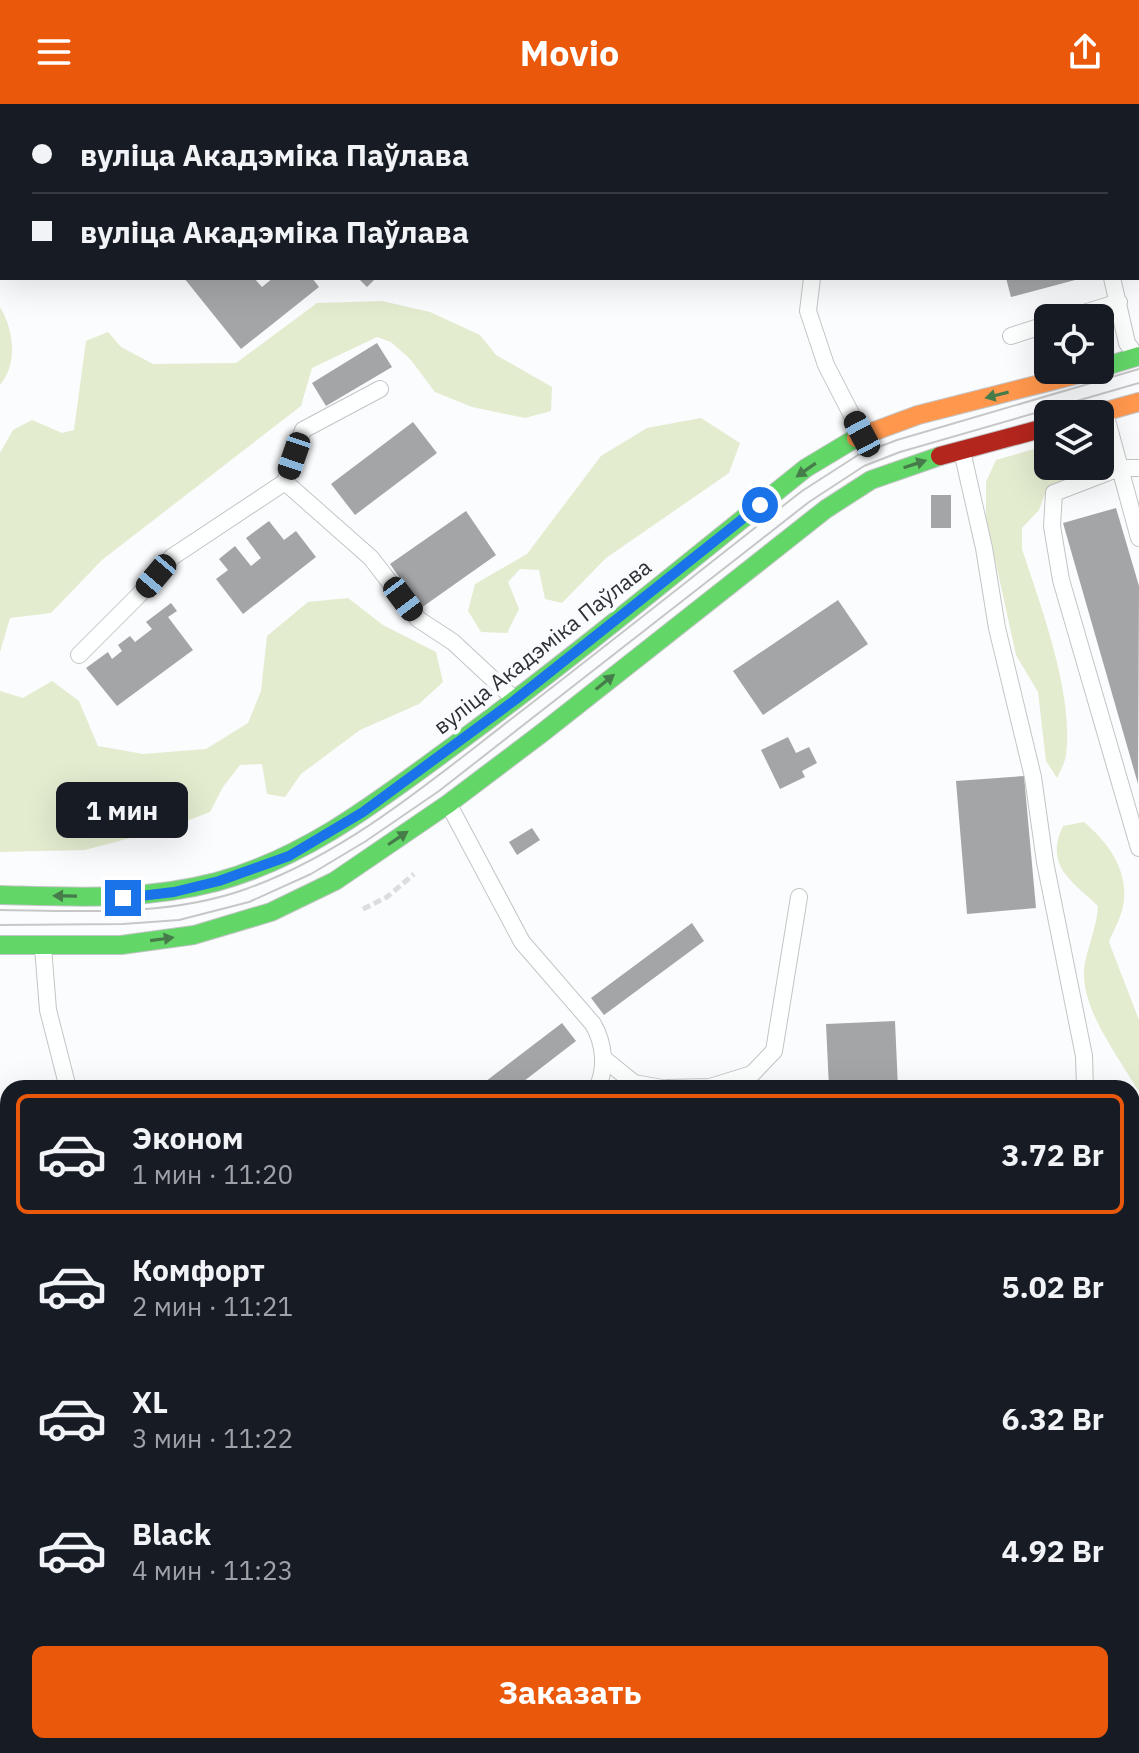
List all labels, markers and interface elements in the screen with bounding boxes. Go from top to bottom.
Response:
text: Movio [520,29,619,76]
icon: menu [32,30,76,74]
icon: share [1063,30,1107,74]
text: вуліца Акадэміка Паўлава [80,135,469,174]
text: вуліца Акадэміка Паўлава [80,212,469,251]
map controls [1034,304,1114,480]
button: locate [1034,304,1114,384]
one-way arrow [984,389,1009,401]
button: layers [1034,400,1114,480]
car [840,407,884,461]
car [275,429,313,483]
one-way arrow [904,457,928,469]
one-way arrow [795,462,816,477]
route start [742,487,778,523]
car [131,550,181,602]
street label: вуліца Акадэміка Паўлава [427,552,657,740]
car [379,573,427,625]
one-way arrow [595,674,615,691]
callout: 1 мин [57,782,189,838]
text: 1 мин [86,793,158,827]
one-way arrow [387,831,408,846]
route end [105,880,141,916]
one-way arrow [52,890,77,903]
one-way arrow [149,932,174,945]
icon: car [36,1118,108,1190]
text: Эконом [132,1118,243,1157]
text: 3.72 Br [1001,1135,1104,1174]
text: 1 мин · 11:20 [132,1157,293,1191]
icon: car [36,1250,108,1322]
text: Комфорт [132,1250,265,1289]
text: 5.02 Br [1001,1267,1104,1306]
text: 2 мин · 11:21 [132,1289,293,1323]
icon: car [36,1382,108,1454]
text: XL [132,1382,168,1421]
text: 6.32 Br [1001,1399,1104,1438]
text: 3 мин · 11:22 [132,1421,293,1455]
icon: car [36,1514,108,1586]
text: Black [132,1514,211,1553]
text: 4.92 Br [1001,1531,1104,1570]
text: 4 мин · 11:23 [132,1553,293,1587]
button: Заказать [32,1646,1108,1738]

